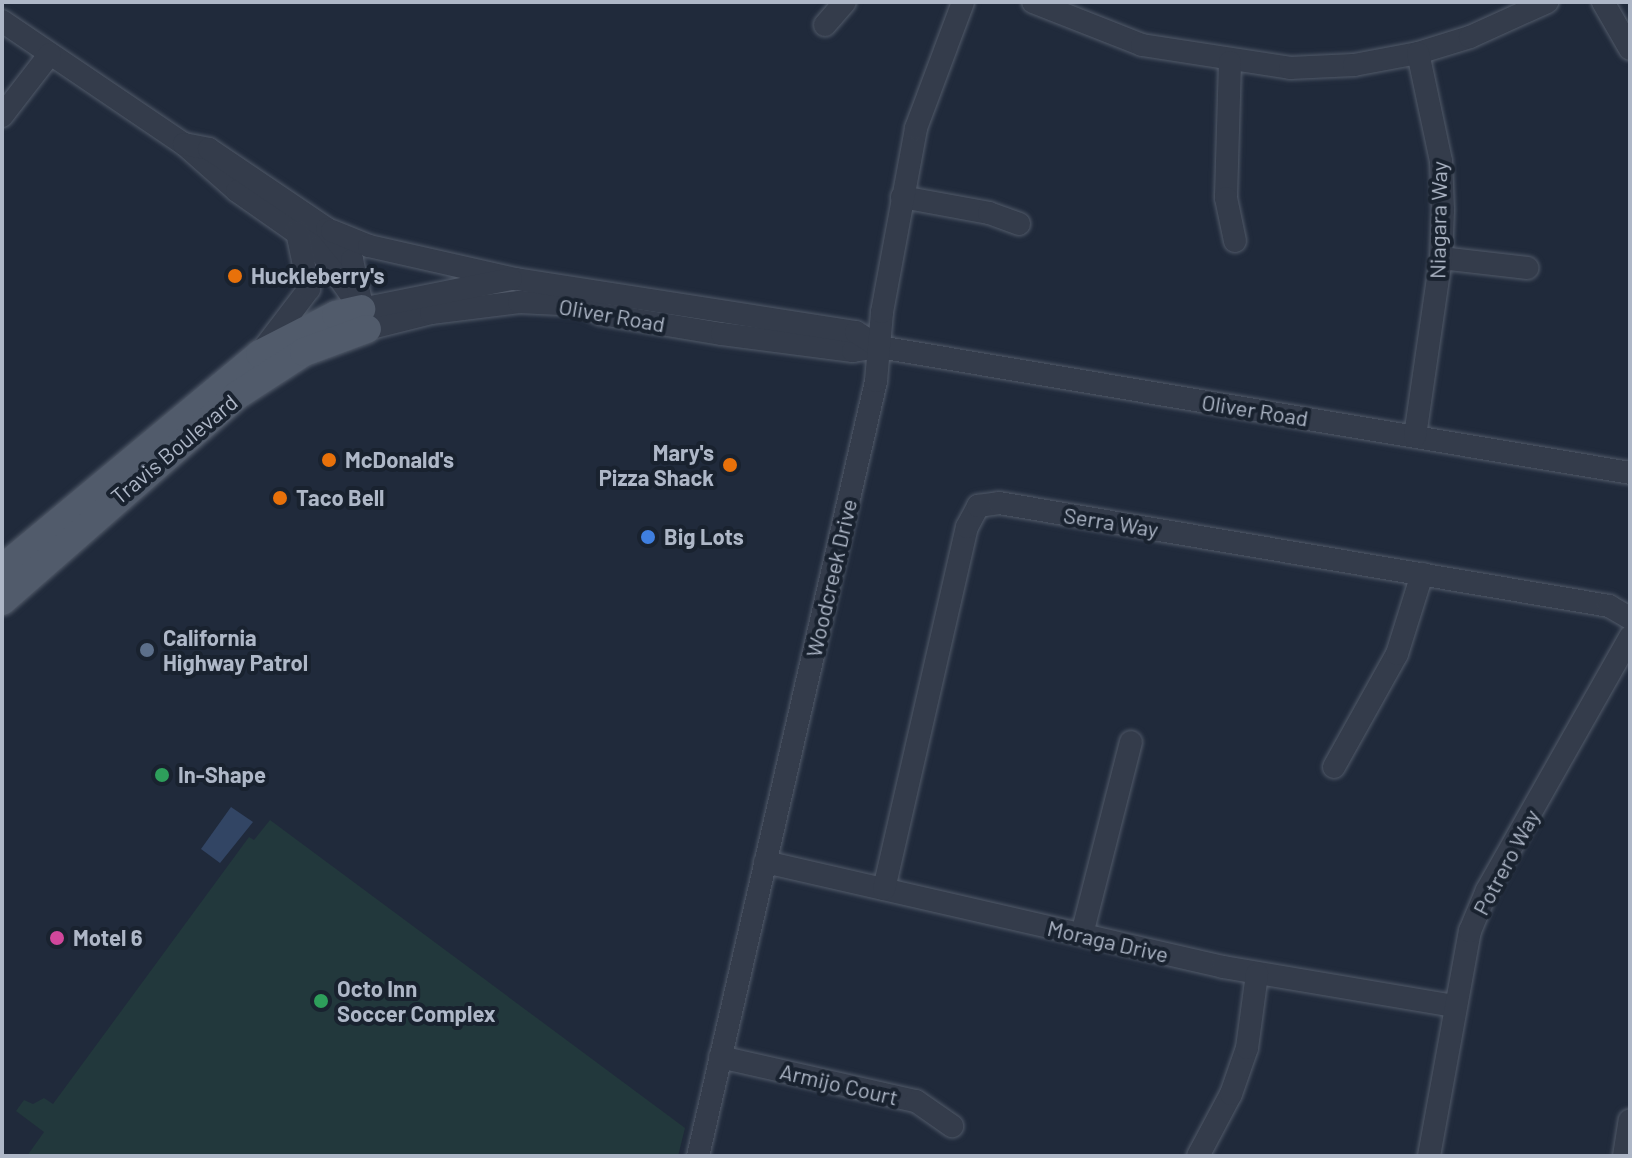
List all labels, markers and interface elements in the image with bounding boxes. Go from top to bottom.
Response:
street label: Niagara Way [1424,161,1452,279]
place label: Huckleberry's [251,263,385,289]
marker: Huckleberry's [226,267,244,285]
street label: Oliver Road [557,293,667,337]
street label: Travis Boulevard [105,388,243,510]
street label: Oliver Road [1200,389,1310,431]
place label: Mary's Pizza Shack [599,439,714,490]
place label: McDonald's [345,447,454,473]
marker: McDonald's [320,451,338,469]
marker: Mary's Pizza Shack [721,456,739,474]
place label: Taco Bell [296,485,384,511]
marker: Taco Bell [271,489,289,507]
street label: Woodcreek Drive [800,496,862,660]
street label: Serra Way [1062,501,1160,543]
place label: Big Lots [664,524,744,550]
marker: Big Lots [639,528,657,546]
place label: California Highway Patrol [163,624,308,676]
marker: California Highway Patrol [138,641,156,659]
place label: In-Shape [178,762,266,788]
marker: In-Shape [153,766,171,784]
street label: Potrero Way [1467,805,1545,919]
street label: Moraga Drive [1045,914,1171,968]
place label: Motel 6 [73,925,142,951]
marker: Motel 6 [48,929,66,947]
place label: Octo Inn Soccer Complex [337,975,496,1026]
marker: Octo Inn Soccer Complex [312,992,330,1010]
street label: Armijo Court [777,1058,901,1110]

